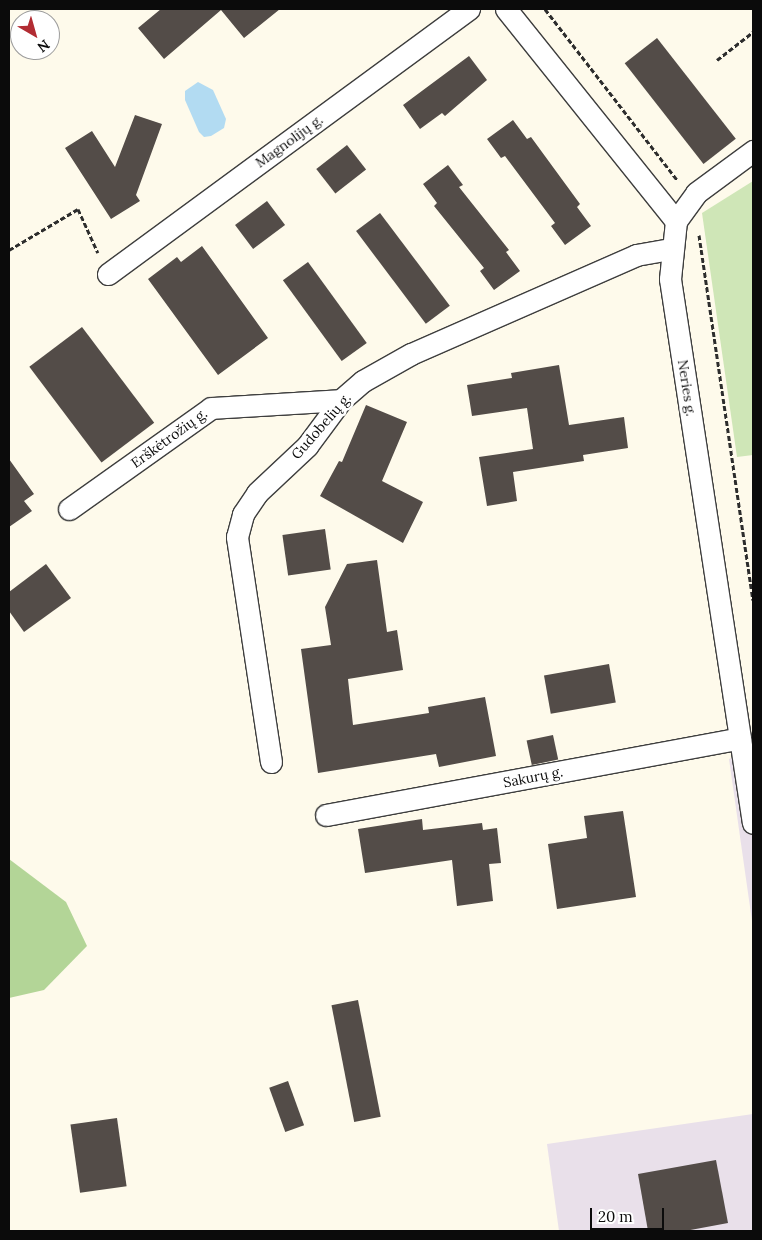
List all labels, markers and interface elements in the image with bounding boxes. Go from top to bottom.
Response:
north arrow [10,10,60,60]
text: N [34,36,53,56]
street label: Magnolijų g. [252,111,326,171]
street label: Neries g. [674,359,700,417]
street label: Gudobelių g. [288,389,354,463]
street label: Erškėtrožių g. [128,405,210,471]
street label: Sakurų g. [502,763,564,791]
scale bar [592,1198,666,1230]
text: 20 m [598,1207,633,1226]

